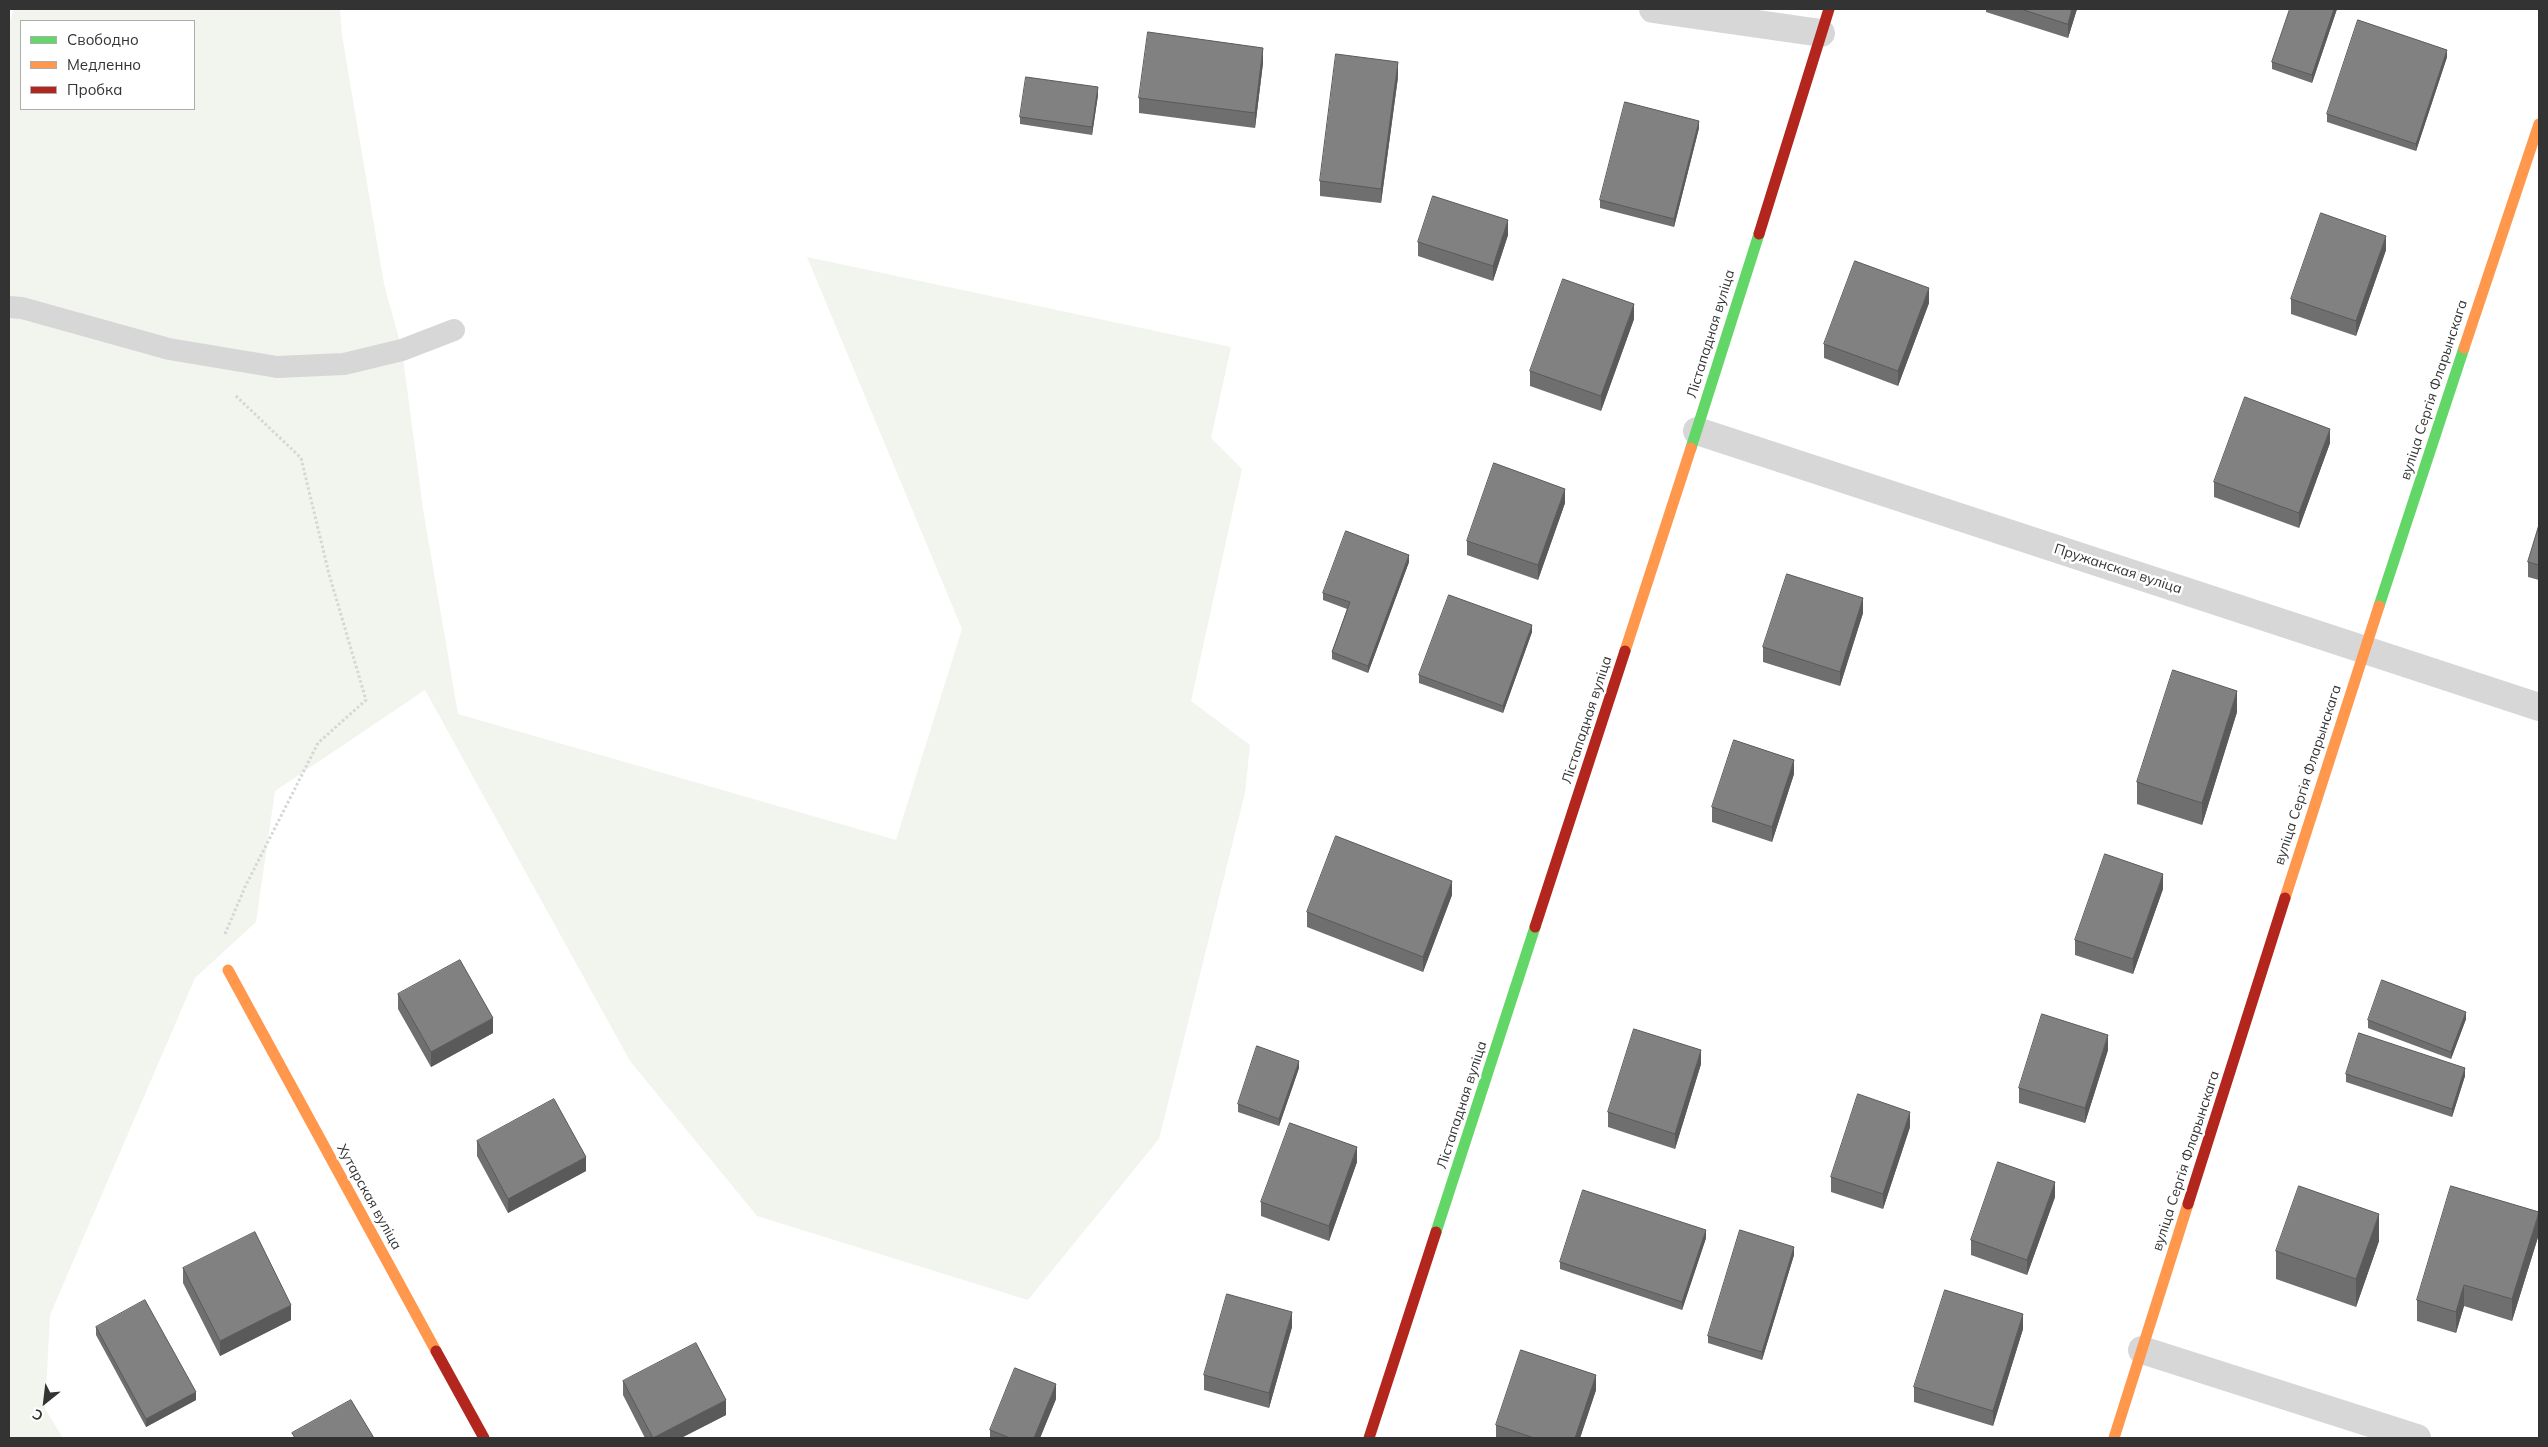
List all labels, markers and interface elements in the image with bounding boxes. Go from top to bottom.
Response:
legend [20,20,195,110]
text: Свободно [67,30,139,49]
text: Медленно [67,55,141,74]
text: Пробка [67,80,122,99]
street label: Лістападная вуліца [1683,268,1739,400]
street label: вуліца Сергія Фларынскага [2397,298,2471,482]
street label: Пружанская вуліца [2052,540,2184,598]
street label: Лістападная вуліца [1558,654,1616,786]
street label: вуліца Сергія Фларынскага [2271,683,2345,867]
street label: Лістападная вуліца [1433,1039,1491,1171]
street label: вуліца Сергія Фларынскага [2149,1069,2223,1253]
street label: Хутарская вуліца [333,1141,405,1253]
north arrow [20,1377,70,1427]
text: С [29,1405,46,1425]

